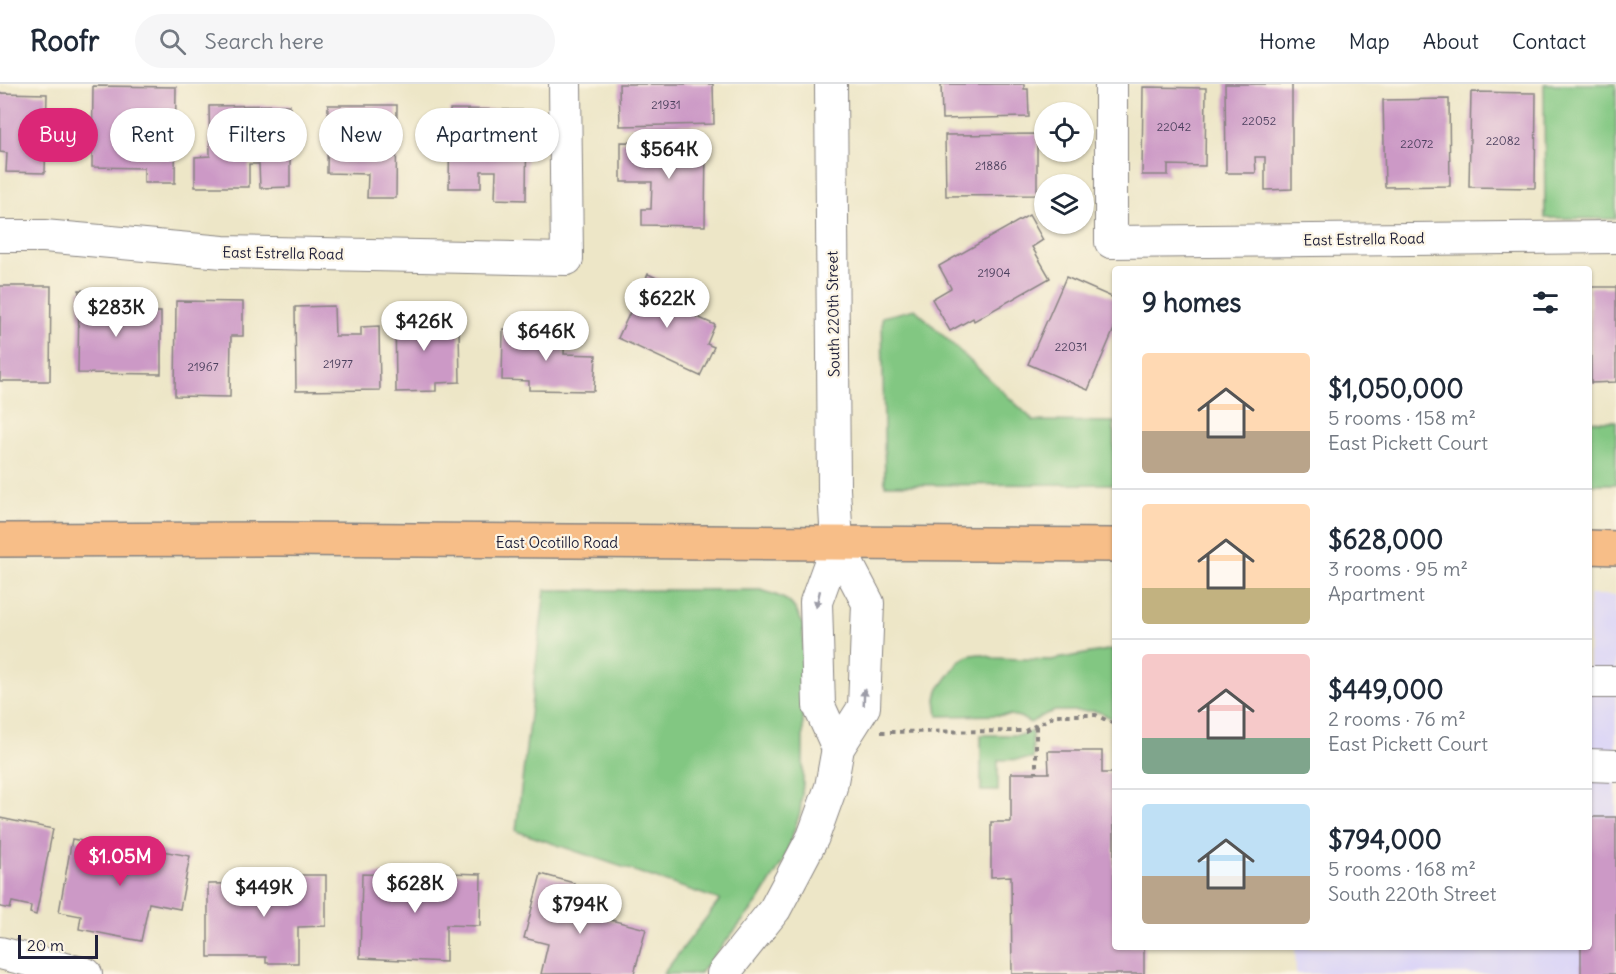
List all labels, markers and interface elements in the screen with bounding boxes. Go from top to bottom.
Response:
search box [135,14,555,68]
text: Roofr [30,23,99,59]
icon: search [156,25,189,58]
text: Search here [204,27,324,55]
text: Home [1259,28,1316,55]
text: Map [1349,28,1390,55]
text: About [1423,28,1479,55]
text: Contact [1512,28,1586,55]
house number: 21931 [651,97,681,112]
map controls [1034,102,1094,234]
button: locate [1034,102,1094,162]
chip: Buy [18,108,98,162]
chip: Rent [110,108,195,162]
chip: Filters [207,108,307,162]
chip: New [319,108,403,162]
chip: Apartment [415,108,559,162]
house number: 22052 [1242,113,1277,128]
house number: 22042 [1157,119,1192,134]
pin: $564K [627,129,711,180]
house number: 22082 [1486,133,1521,148]
text: $564K [640,136,698,161]
house number: 22072 [1400,136,1434,151]
house number: 21886 [975,158,1007,173]
button: layers [1034,174,1094,234]
street label: East Estrella Road [1303,228,1425,250]
street label: East Estrella Road [222,242,344,264]
street label: South 220th Street [822,251,844,377]
house number: 21904 [977,265,1011,280]
pin: $622K [625,278,709,329]
text: $622K [639,285,695,310]
text: 9 homes [1142,286,1241,319]
icon: filters [1529,286,1562,319]
pin: $283K [74,287,158,338]
text: $283K [87,294,145,319]
pin: $426K [382,301,466,352]
text: $426K [395,308,453,333]
pin: $646K [504,311,588,362]
text: $646K [517,318,575,343]
house number: 22031 [1055,339,1087,354]
house number: 21977 [323,356,353,371]
house number: 21967 [187,359,219,374]
text: $1,050,000 [1328,372,1464,405]
icon: home [1190,377,1262,449]
text: 5 rooms · 158 m² [1328,405,1476,430]
text: East Pickett Court [1328,430,1488,455]
text: $628,000 [1328,523,1443,556]
icon: home [1190,528,1262,600]
street label: East Ocotillo Road [496,533,618,552]
text: 3 rooms · 95 m² [1328,556,1468,581]
text: Apartment [1328,581,1425,606]
one-way arrow [813,590,823,608]
text: $449,000 [1328,673,1444,706]
icon: home [1190,678,1262,750]
one-way arrow [860,687,869,706]
text: 2 rooms · 76 m² [1328,706,1466,731]
text: East Pickett Court [1328,731,1488,756]
text: $794,000 [1328,823,1442,856]
icon: home [1190,828,1262,900]
pin: $1.05M [71,836,169,887]
text: $1.05M [88,843,152,868]
text: 5 rooms · 168 m² [1328,856,1476,881]
pin: $628K [373,863,457,914]
pin: $449K [222,867,306,918]
text: $628K [386,870,444,895]
text: $449K [235,874,293,899]
text: South 220th Street [1328,881,1497,906]
pin: $794K [538,884,622,935]
text: $794K [552,891,608,916]
scale bar [18,932,98,960]
text: 20 m [27,935,64,955]

